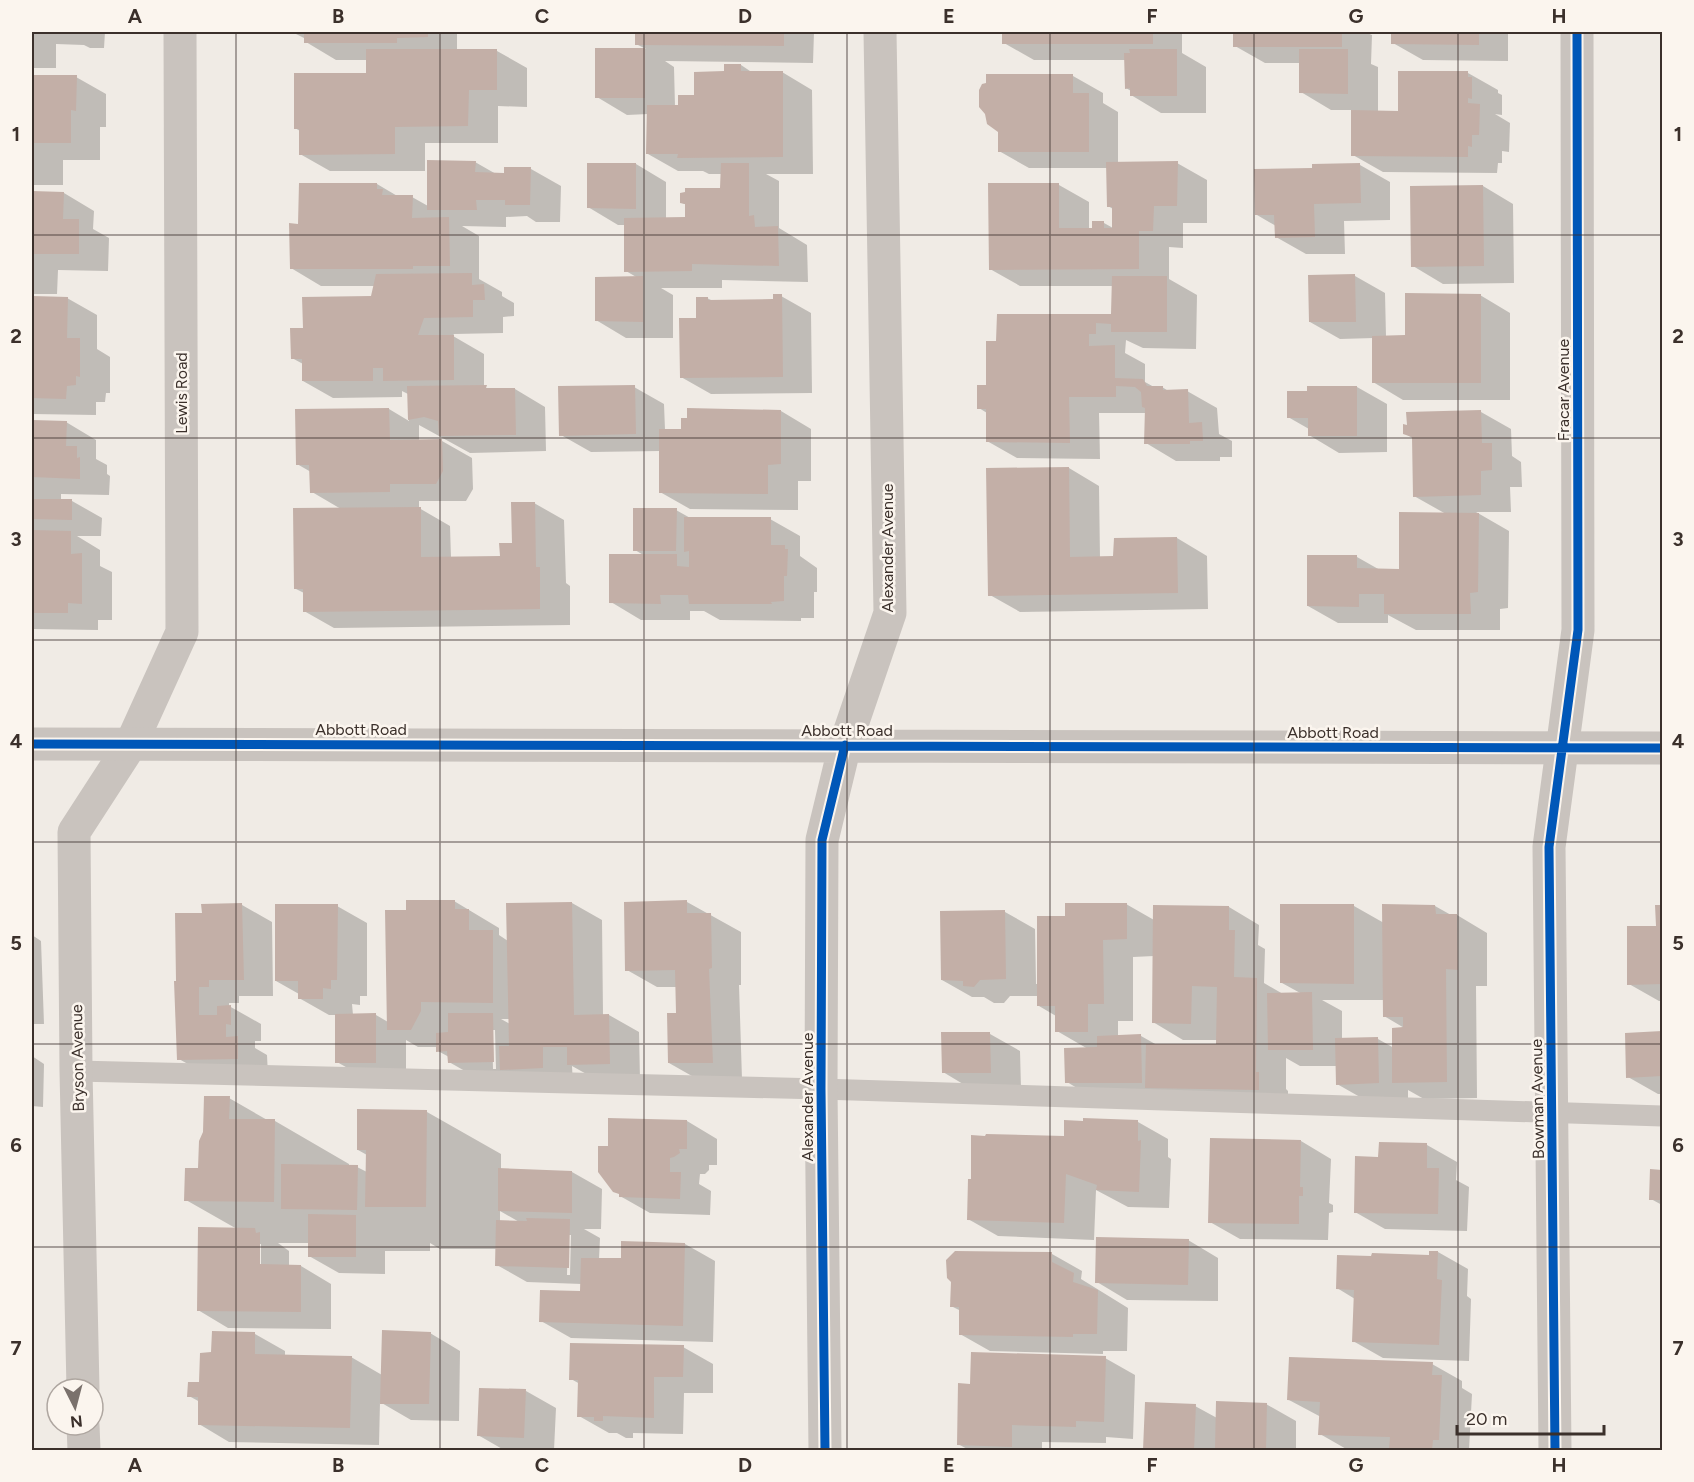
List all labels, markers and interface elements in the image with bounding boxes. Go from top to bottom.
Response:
text: A [128,4,143,28]
text: B [332,4,344,28]
text: C [535,4,549,28]
text: D [738,4,752,28]
text: E [943,4,955,28]
text: F [1146,4,1158,28]
text: G [1349,4,1364,28]
text: H [1552,4,1567,28]
text: 1 [12,122,20,146]
text: 1 [1674,122,1682,146]
text: 2 [10,324,22,348]
text: 2 [1672,324,1684,348]
street label: Fracar Avenue [1554,339,1573,441]
street label: Lewis Road [172,352,191,434]
street label: Alexander Avenue [878,483,897,613]
text: 3 [10,527,22,551]
text: 3 [1672,527,1684,551]
street label: Abbott Road [315,720,407,739]
street label: Abbott Road [801,721,893,740]
street label: Abbott Road [1287,723,1379,742]
text: 4 [10,729,23,753]
text: 4 [1672,729,1685,753]
text: 5 [10,931,22,955]
text: 5 [1672,931,1684,955]
street label: Bryson Avenue [67,1004,88,1112]
street label: Alexander Avenue [798,1032,817,1162]
street label: Bowman Avenue [1527,1038,1548,1159]
text: 6 [10,1133,22,1157]
text: 6 [1672,1133,1684,1157]
text: 7 [10,1336,22,1360]
text: 7 [1672,1336,1684,1360]
north arrow [45,1377,105,1437]
scale bar [1457,1398,1604,1436]
text: 20 m [1466,1408,1507,1430]
text: N [69,1411,84,1432]
text: A [128,1453,143,1477]
text: B [332,1453,344,1477]
text: C [535,1453,549,1477]
text: D [738,1453,752,1477]
text: E [943,1453,955,1477]
text: F [1146,1453,1158,1477]
text: G [1349,1453,1364,1477]
text: H [1552,1453,1567,1477]

